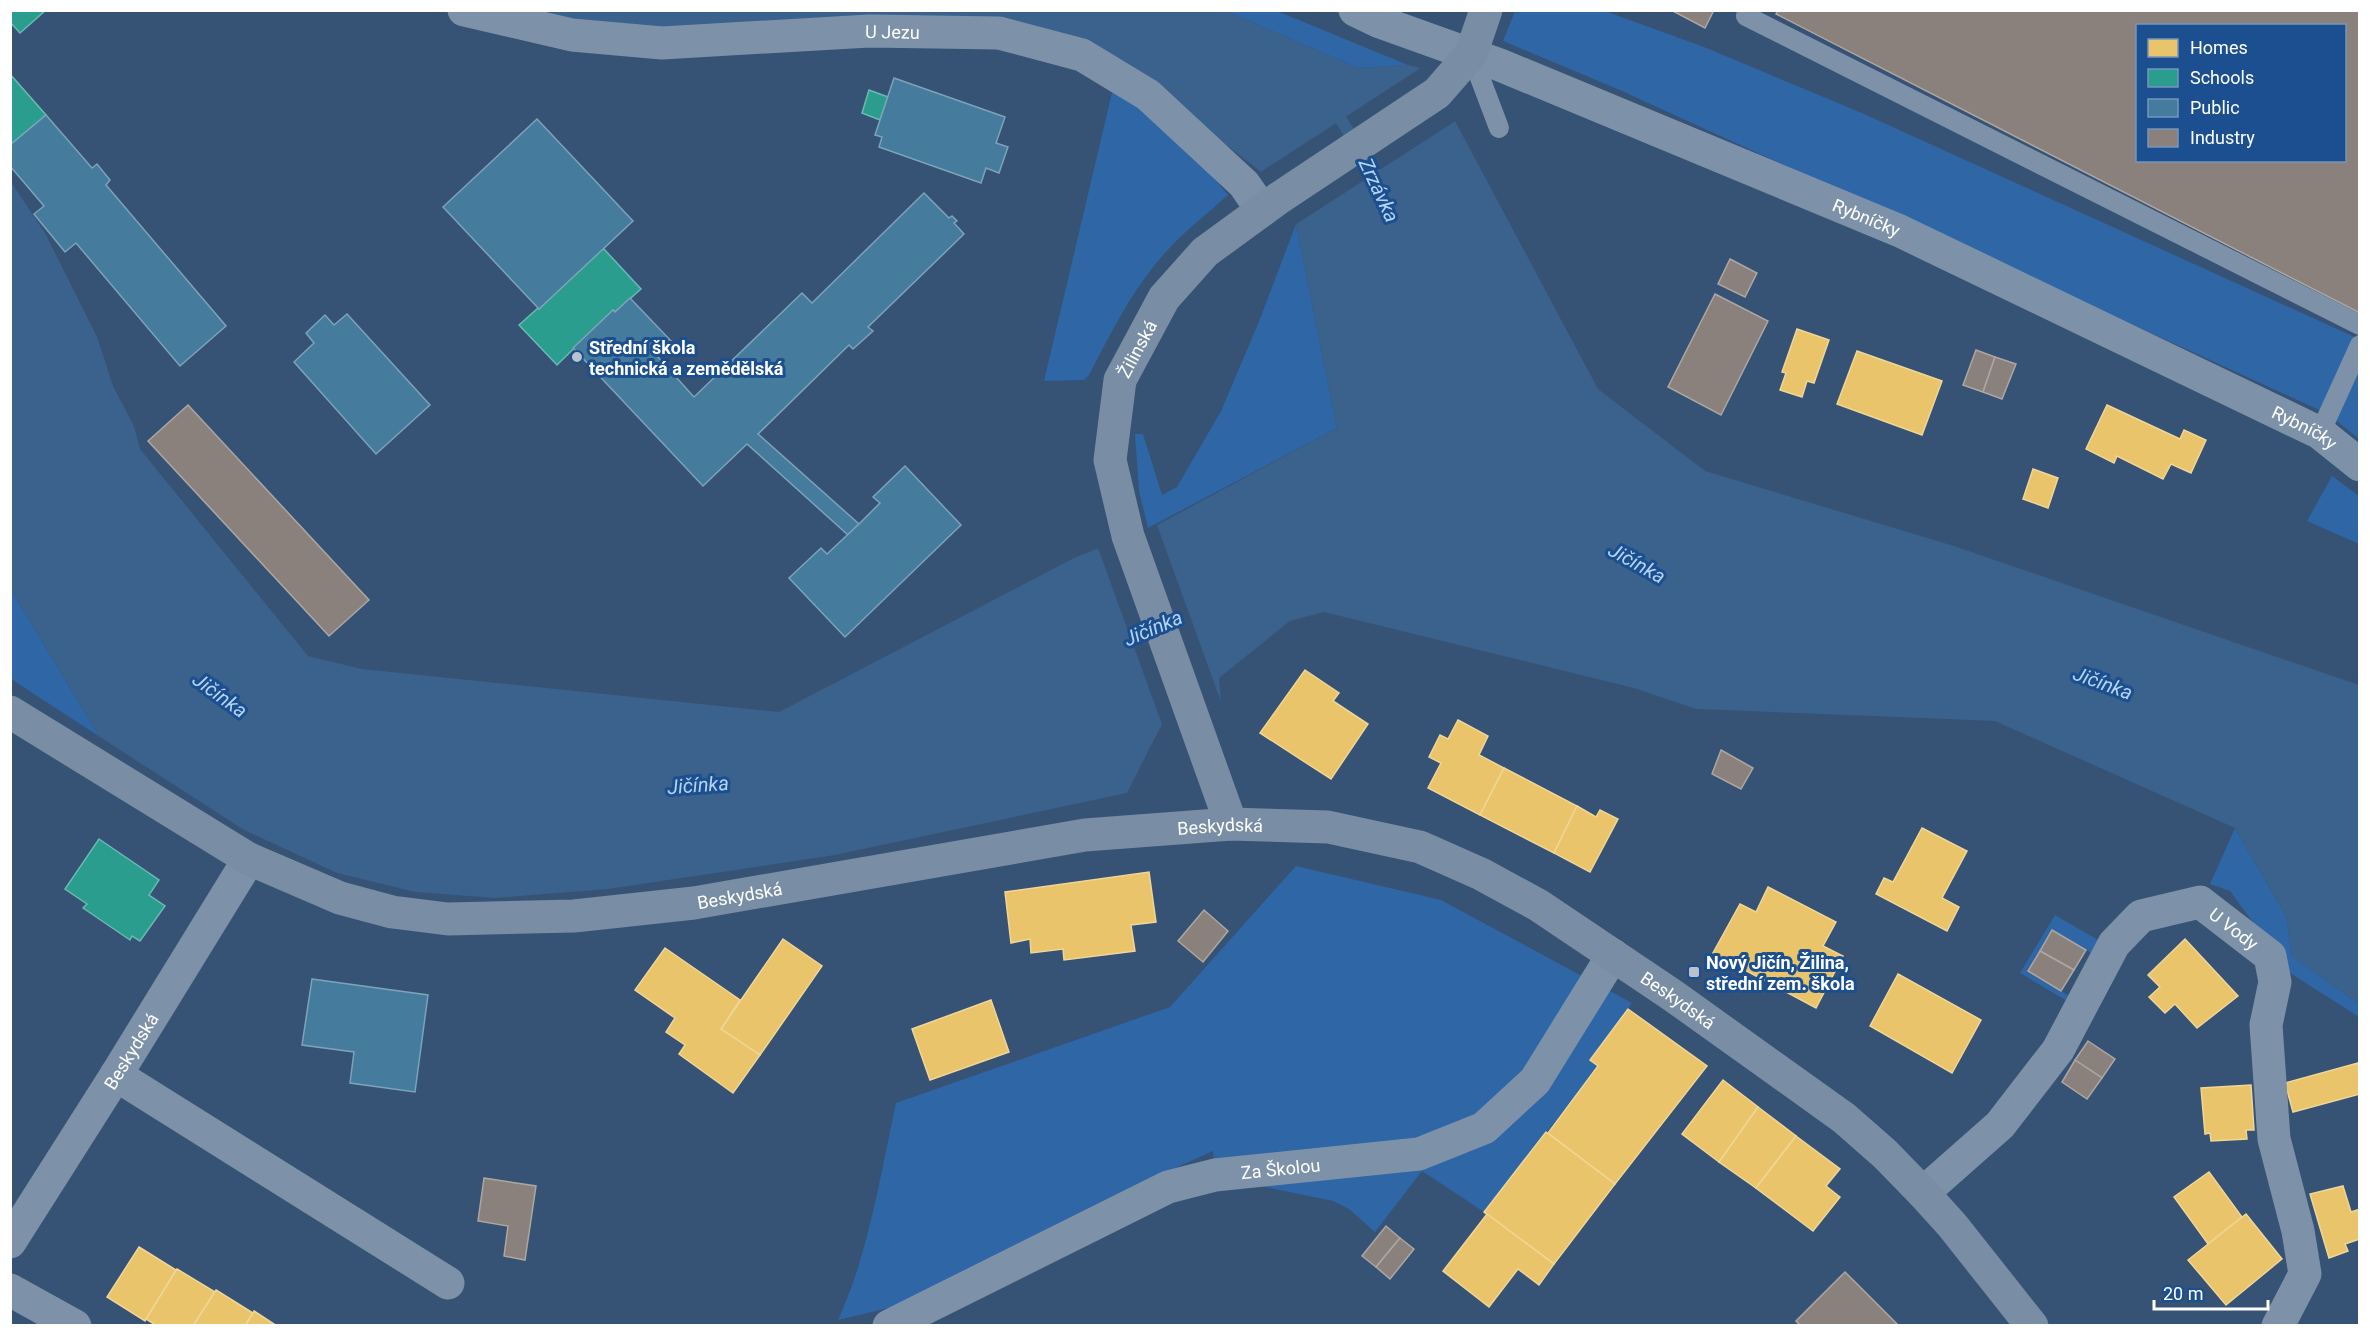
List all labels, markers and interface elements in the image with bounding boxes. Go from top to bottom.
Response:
street label: U Jezu [865,20,920,42]
legend [2136,24,2346,162]
text: Homes [2190,37,2248,58]
text: Schools [2190,67,2254,88]
text: Public [2190,97,2240,118]
text: Industry [2190,127,2255,148]
water label: Zrzávka [1353,153,1404,226]
street label: Rybníčky [1830,194,1904,241]
street label: Žilinská [1113,316,1161,381]
place label: Střední škola technická a zemědělská [589,337,784,379]
marker: Střední škola technická a zemědělská [570,350,584,364]
street label: Rybníčky [2269,401,2342,454]
water label: Jičínka [1604,538,1670,588]
water label: Jičínka [1120,605,1186,651]
water label: Jičínka [2070,661,2136,705]
water label: Jičínka [188,667,252,723]
water label: Jičínka [666,771,730,799]
street label: Beskydská [1176,813,1263,839]
street label: Beskydská [696,877,784,913]
street label: U Vody [2205,903,2263,954]
place label: Nový Jičín, Žilina, střední zem. škola [1706,952,1855,994]
marker: Nový Jičín, Žilina, střední zem. škola [1687,965,1701,979]
street label: Beskydská [1637,967,1719,1033]
street label: Beskydská [99,1009,162,1093]
street label: Za Školou [1240,1154,1321,1183]
scale bar [2154,1273,2268,1311]
text: 20 m [2163,1283,2203,1304]

